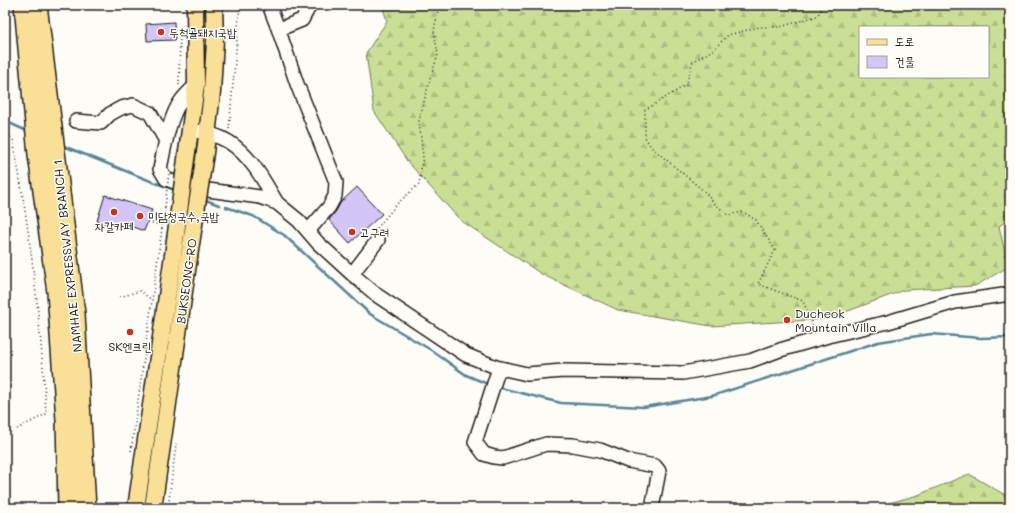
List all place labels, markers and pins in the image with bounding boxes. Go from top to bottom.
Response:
place label: 두척골돼지국밥 [169,24,237,40]
marker: 두척골돼지국밥 [156,27,166,37]
marker: 자갈카페 [109,207,119,217]
place label: 미담청국수,국밥 [148,208,220,224]
marker: 미담청국수,국밥 [135,211,145,221]
place label: 자갈카페 [95,218,134,234]
place label: 고구려 [360,224,389,240]
marker: 고구려 [347,227,357,237]
place label: Ducheok Mountain Villa [795,305,877,335]
marker: Ducheok Mountain Villa [782,315,792,325]
marker: SK엔크린 [125,327,135,337]
place label: SK엔크린 [108,338,152,354]

